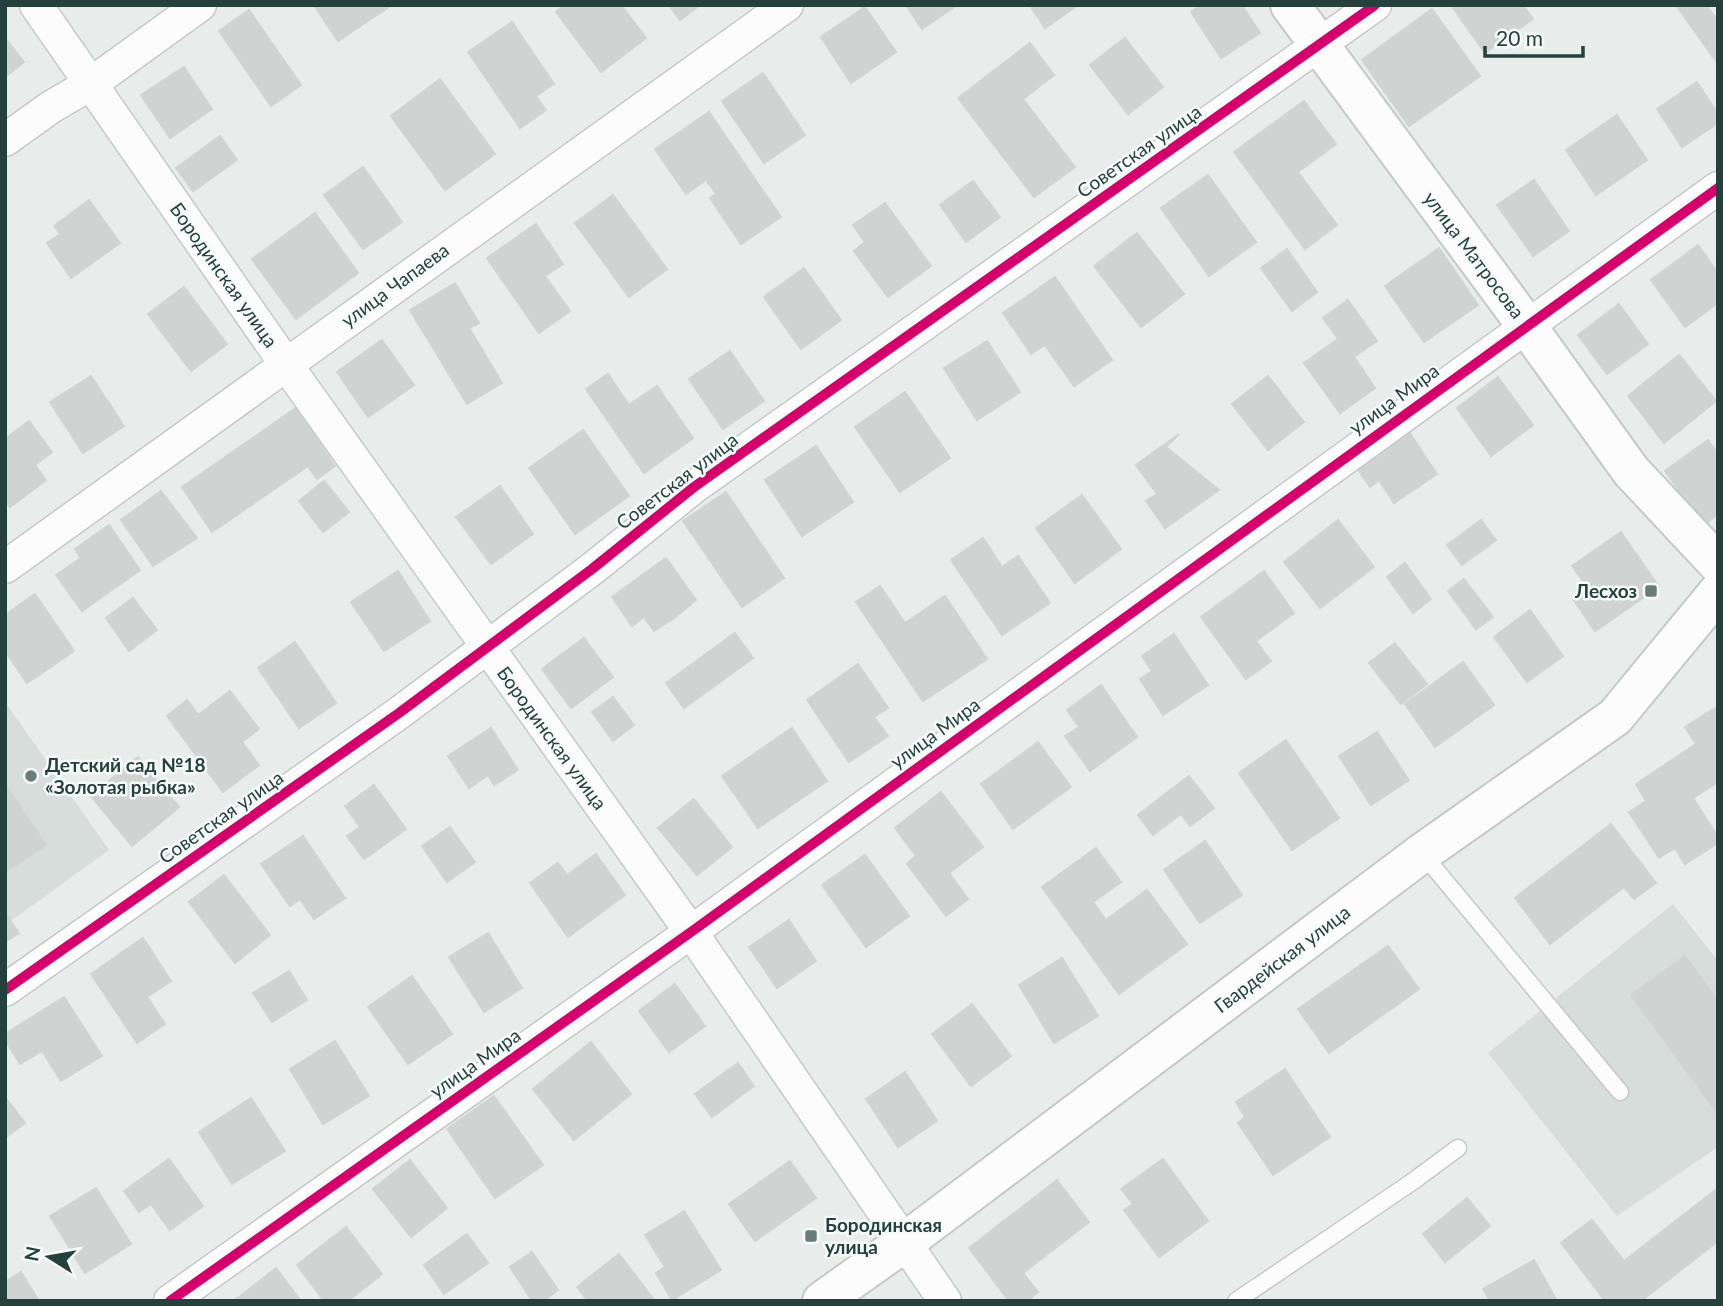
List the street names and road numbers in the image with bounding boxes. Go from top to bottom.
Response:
street label: Советская улица [1072,99,1205,202]
street label: улица Матросова [1419,187,1530,323]
street label: Бородинская улица [166,198,283,352]
street label: улица Чапаева [336,238,453,331]
street label: улица Мира [1344,358,1443,439]
street label: Советская улица [611,427,742,534]
street label: Бородинская улица [493,662,612,814]
street label: улица Мира [885,692,984,773]
street label: Советская улица [154,765,287,868]
street label: Гвардейская улица [1209,900,1354,1017]
street label: улица Мира [425,1023,524,1102]

